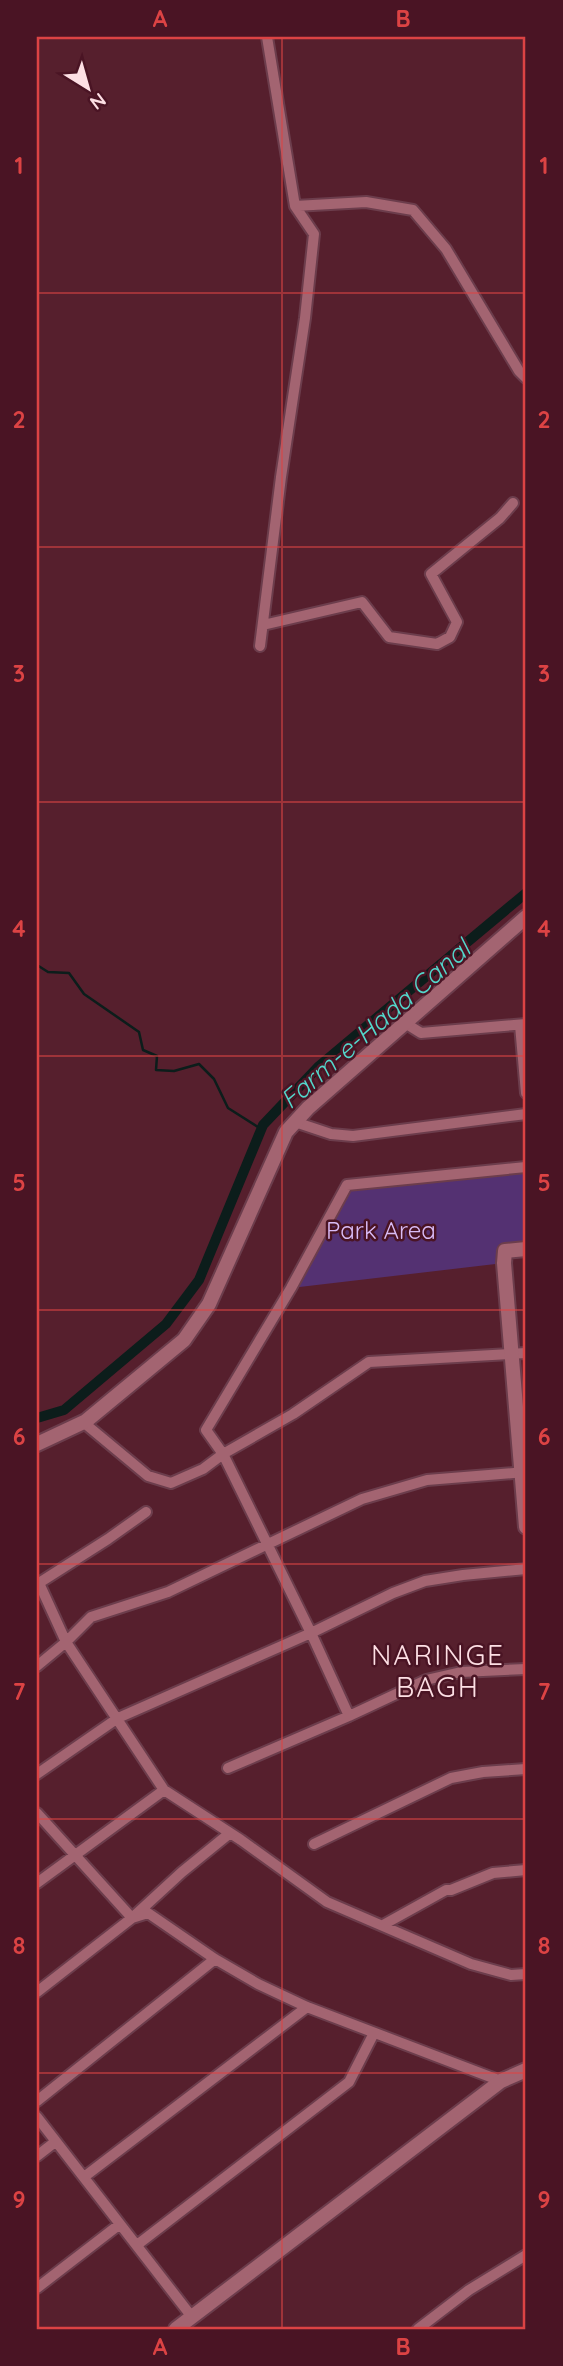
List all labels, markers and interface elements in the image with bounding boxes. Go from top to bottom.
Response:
text: A [153,4,168,33]
text: B [395,4,411,33]
north arrow [52,52,122,122]
text: N [85,88,111,115]
text: 1 [15,151,23,180]
text: 1 [540,151,548,180]
text: 2 [12,405,26,434]
text: 2 [537,405,551,434]
text: 3 [13,659,25,688]
text: 3 [538,659,550,688]
text: 4 [12,914,26,943]
text: 4 [537,914,551,943]
water label: Farm-e-Hada Canal [273,930,479,1116]
text: 5 [12,1168,26,1197]
text: 5 [537,1168,551,1197]
park label: Park Area [326,1215,436,1245]
text: 6 [13,1422,25,1451]
text: 6 [538,1422,550,1451]
district label: NARINGE BAGH [371,1637,505,1704]
text: 7 [13,1677,26,1706]
text: 7 [538,1677,551,1706]
text: 8 [13,1931,25,1960]
text: 8 [538,1931,550,1960]
text: 9 [12,2185,26,2214]
text: 9 [537,2185,551,2214]
text: A [153,2332,168,2361]
text: B [395,2332,411,2361]

